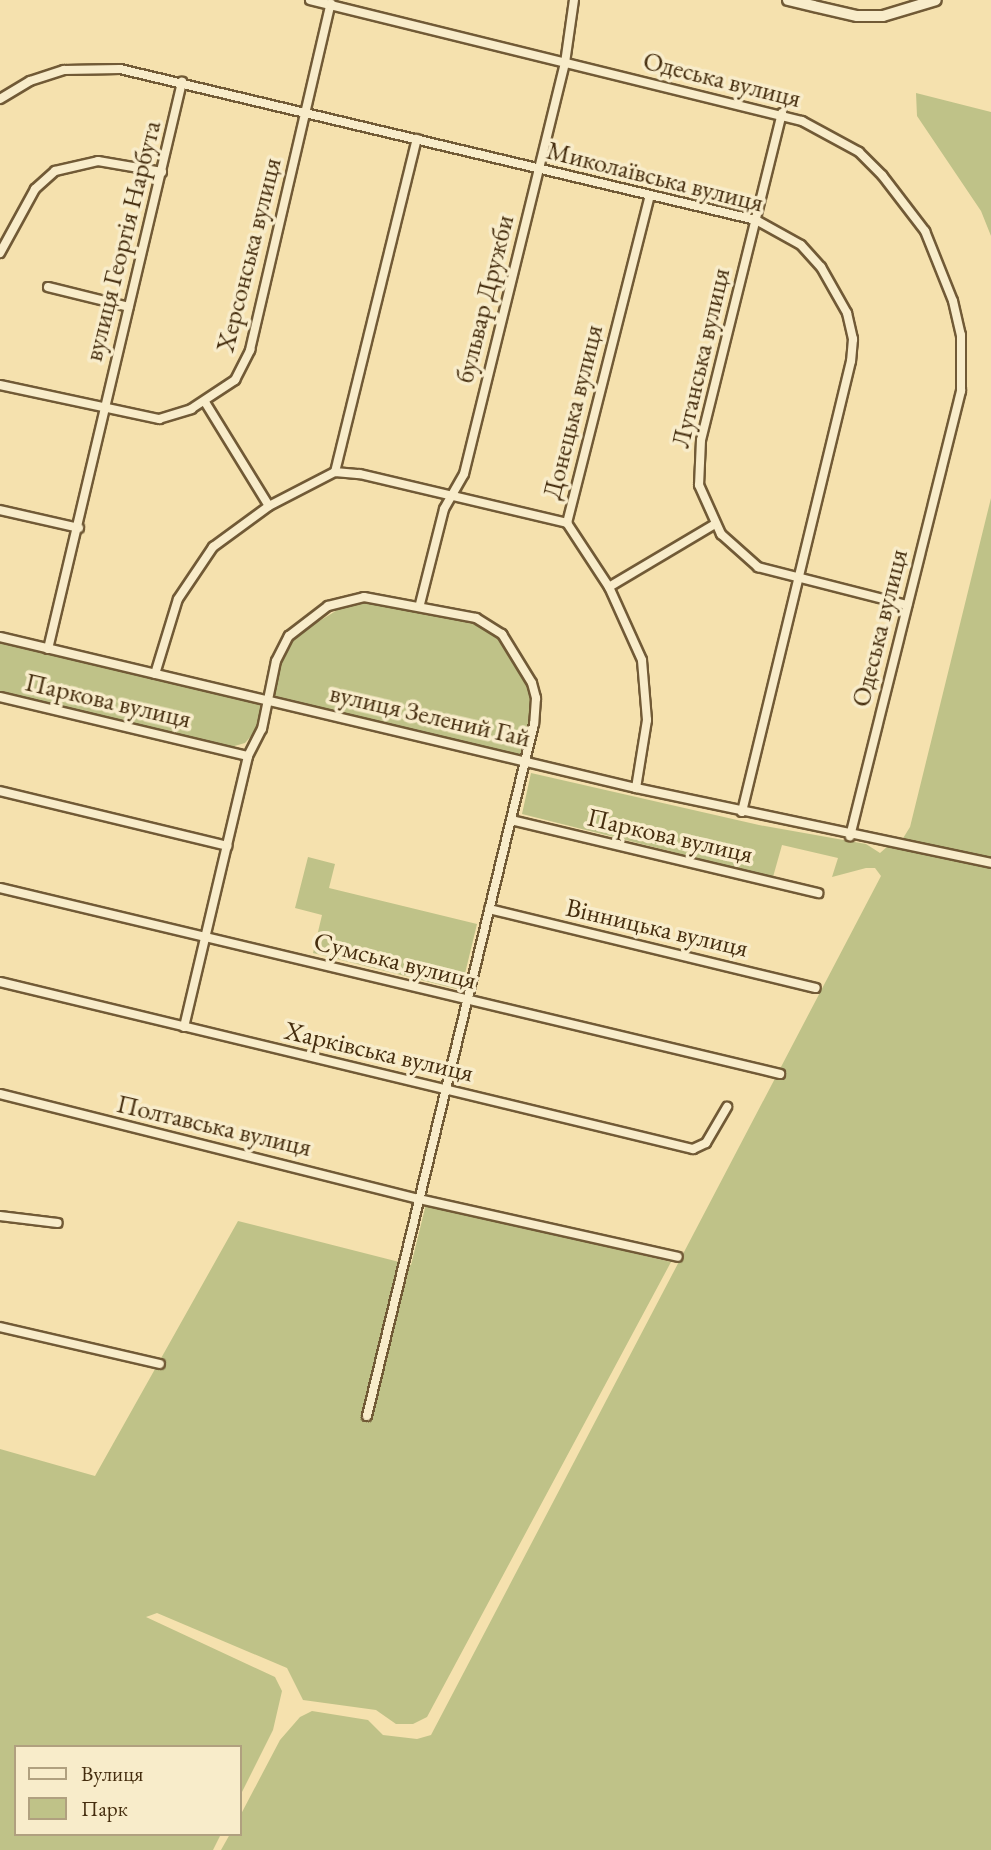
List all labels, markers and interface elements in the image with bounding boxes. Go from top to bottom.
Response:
street label: Одеська вулиця [640,45,804,115]
street label: вулиця Георгія Нарбута [78,118,168,364]
street label: Миколаївська вулиця [543,135,767,219]
street label: Херсонська вулиця [210,155,288,355]
street label: бульвар Дружби [449,212,521,386]
street label: Луганська вулиця [665,265,737,451]
street label: Донецька вулиця [536,322,610,502]
street label: Одеська вулиця [845,546,915,710]
street label: Паркова вулиця [22,667,194,735]
street label: вулиця Зелений Гай [327,678,533,754]
street label: Паркова вулиця [584,802,756,870]
street label: Вінницька вулиця [563,892,751,964]
street label: Сумська вулиця [310,926,480,996]
street label: Харківська вулиця [282,1015,476,1089]
street label: Полтавська вулиця [114,1088,314,1164]
legend [14,1745,242,1836]
text: Вулиця [81,1760,143,1787]
text: Парк [81,1795,128,1822]

